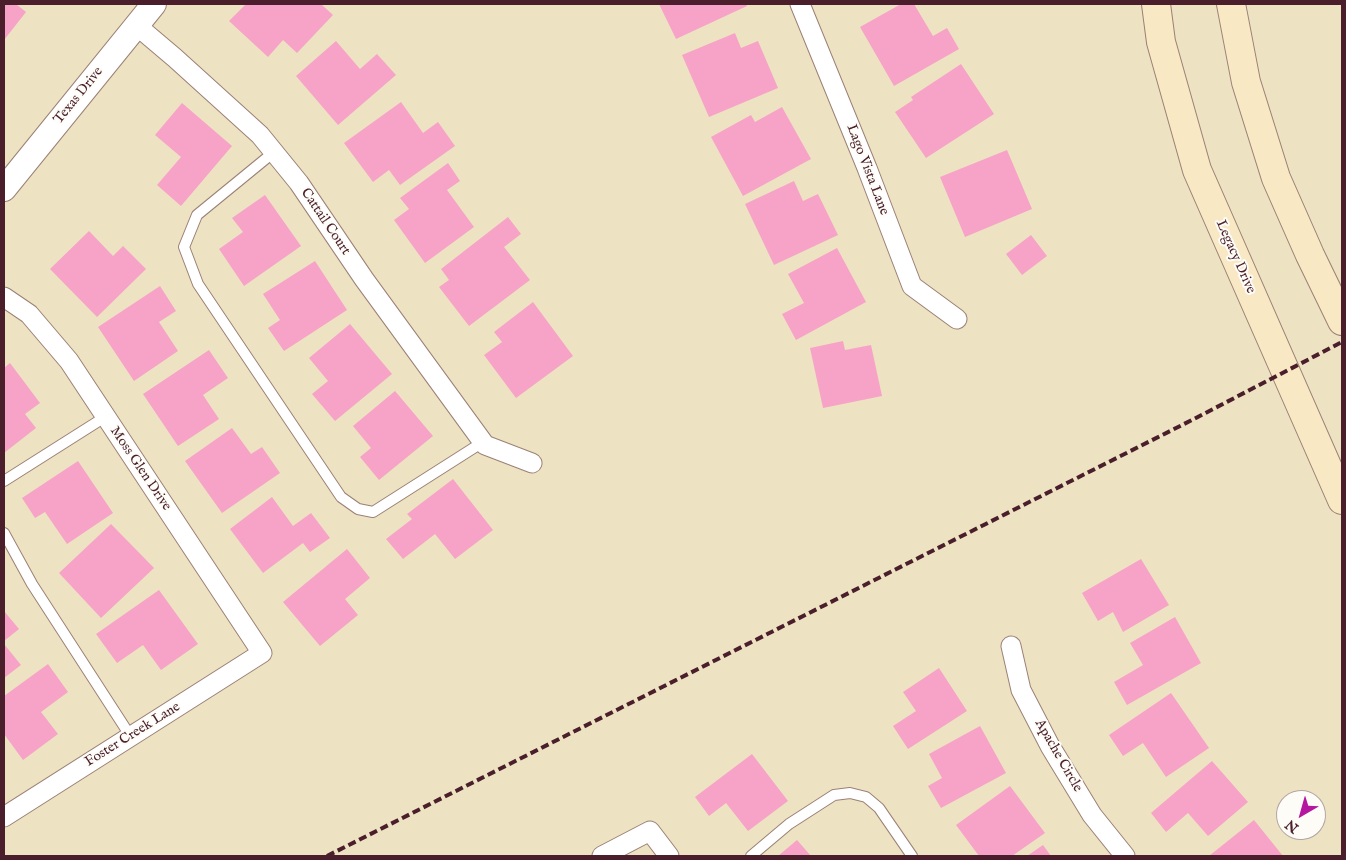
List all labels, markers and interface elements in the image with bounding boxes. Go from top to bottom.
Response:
street label: Texas Drive [51,64,107,128]
street label: Lago Vista Lane [842,122,892,218]
street label: Cattail Court [296,185,354,259]
street label: Legacy Drive [1211,218,1259,296]
street label: Moss Glen Drive [106,424,174,514]
street label: Foster Creek Lane [82,699,184,771]
street label: Apache Circle [1030,717,1086,795]
north arrow [1276,790,1326,840]
text: N [1282,815,1303,837]

